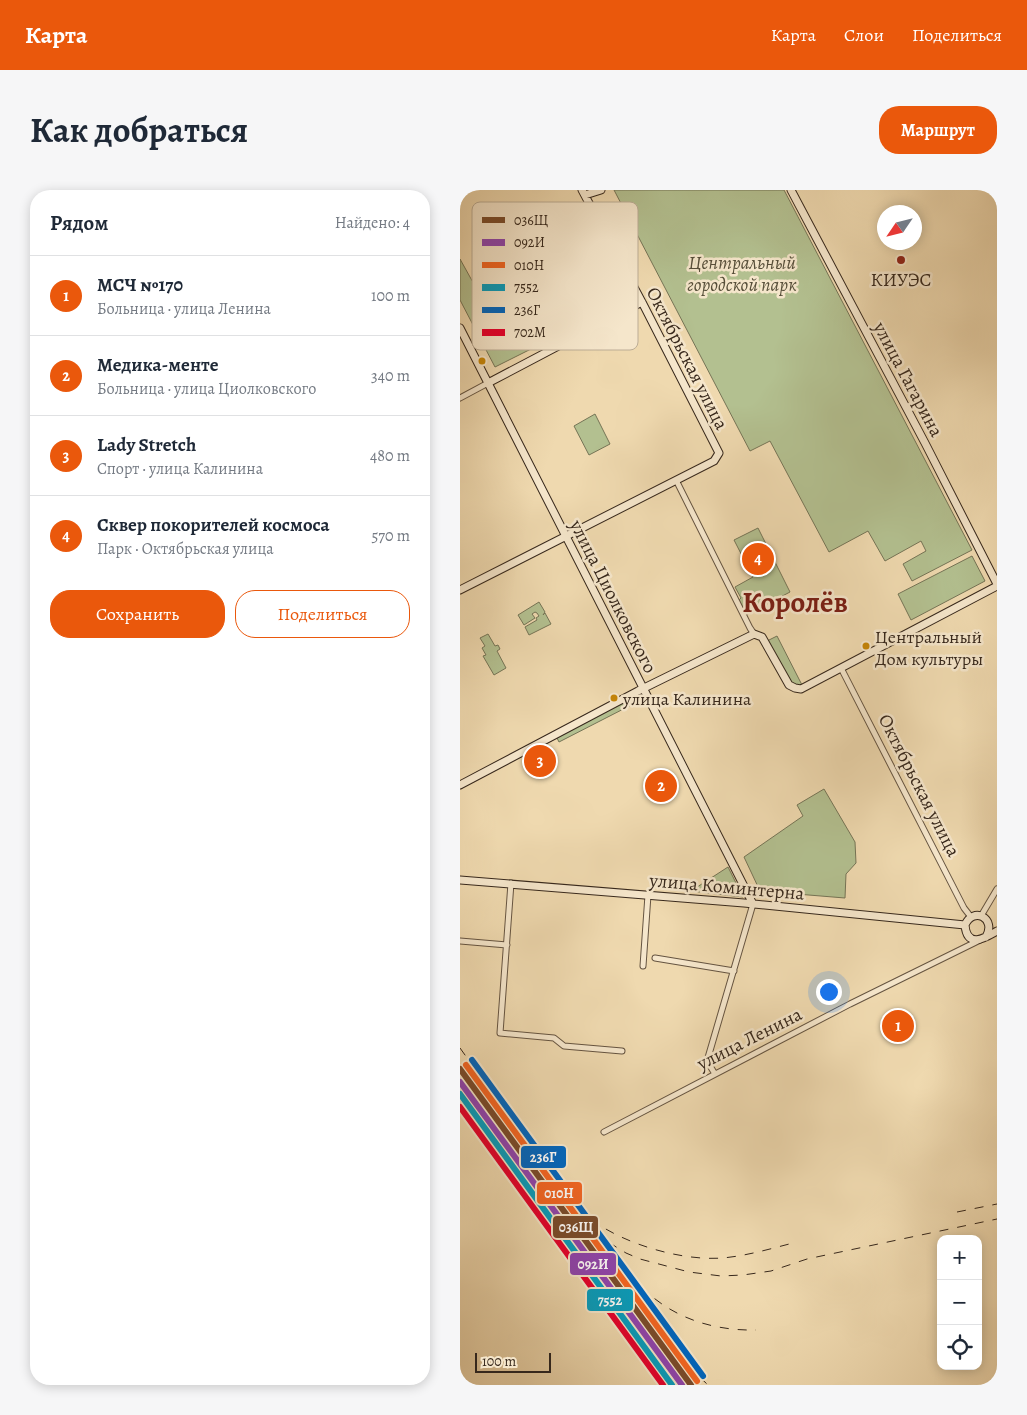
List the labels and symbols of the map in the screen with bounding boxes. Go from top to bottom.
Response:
legend [472,202,638,350]
north arrow [877,205,922,250]
text: 036Щ [514,211,548,230]
text: 092И [514,233,545,252]
park label: Центральный городской парк [687,250,797,298]
marker: КИУЭС [895,254,907,266]
text: 010Н [514,256,544,275]
place label: КИУЭС [871,267,931,293]
text: 7552 [514,278,539,297]
street label: Октябрьская улица [640,283,734,434]
text: 236Г [514,301,540,320]
street label: улица Гагарина [866,316,949,442]
text: 702М [514,323,546,342]
unlabelled marker [477,356,487,366]
street label: улица Циолковского [563,514,663,678]
pin: 4 [742,540,774,578]
district label: Королёв [742,583,848,622]
place label: Центральный Дом культуры [875,625,983,671]
marker: Центральный Дом культуры [861,641,871,651]
place label: улица Калинина [622,687,752,711]
marker: улица Калинина [609,693,619,703]
street label: Октябрьская улица [872,710,966,861]
pin: 3 [524,742,556,780]
pin: 2 [645,767,677,805]
street label: улица Коминтерна [647,867,806,907]
your location [816,979,842,1005]
street label: улица Ленина [691,1001,807,1077]
pin: 1 [882,1007,914,1045]
line badge: 236Г [520,1145,567,1169]
text: 236Г [530,1148,557,1167]
line badge: 010Н [536,1181,583,1205]
text: 010Н [544,1184,574,1203]
line badge: 036Щ [552,1215,599,1239]
text: 036Щ [559,1218,593,1237]
line badge: 092И [569,1252,617,1276]
text: 092И [578,1255,609,1274]
line badge: 7552 [586,1288,634,1312]
text: 7552 [598,1291,623,1310]
scale bar [475,1350,551,1373]

